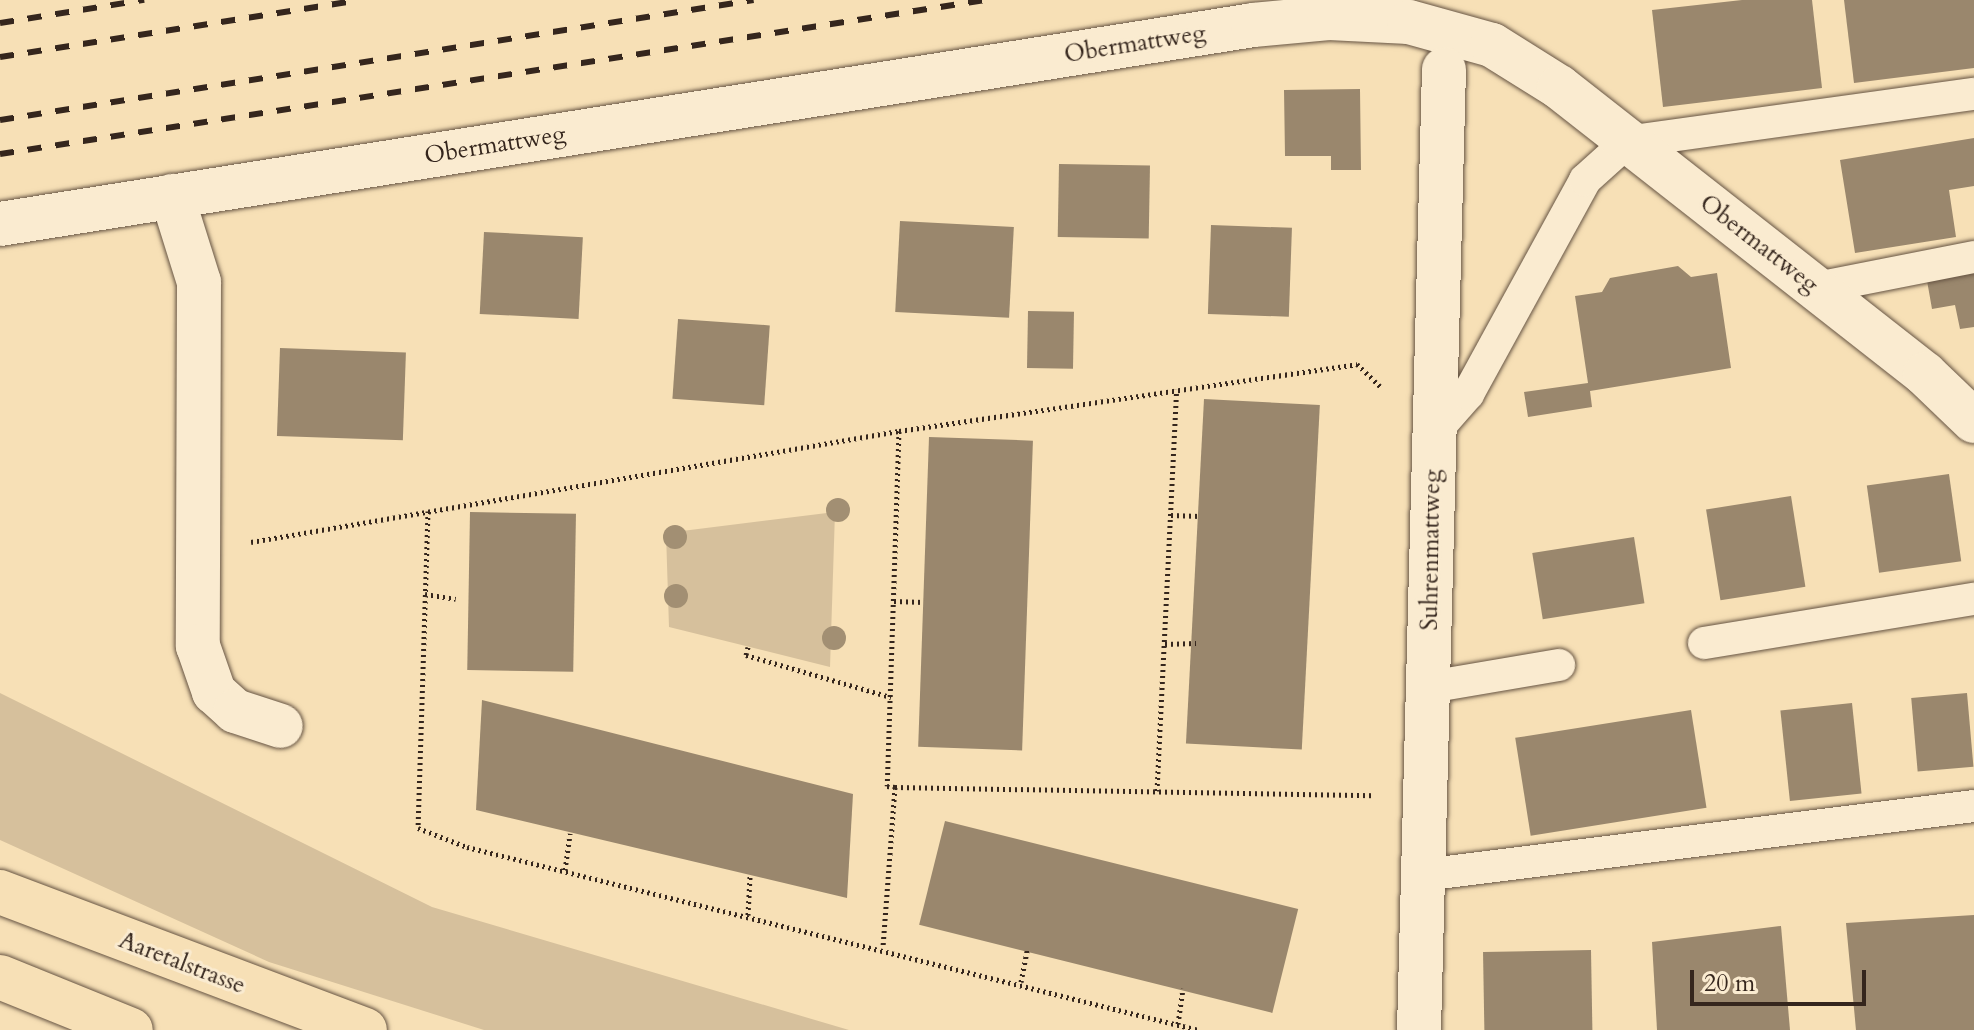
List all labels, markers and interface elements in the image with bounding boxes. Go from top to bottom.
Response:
street label: Obermattweg [1062,19,1208,69]
street label: Obermattweg [422,120,568,170]
street label: Obermattweg [1694,189,1824,299]
street label: Suhrenmattweg [1415,469,1447,631]
street label: Aaretalstrasse [115,926,249,1000]
scale bar [1694,954,1870,1004]
text: 20 m [1704,967,1755,1000]

